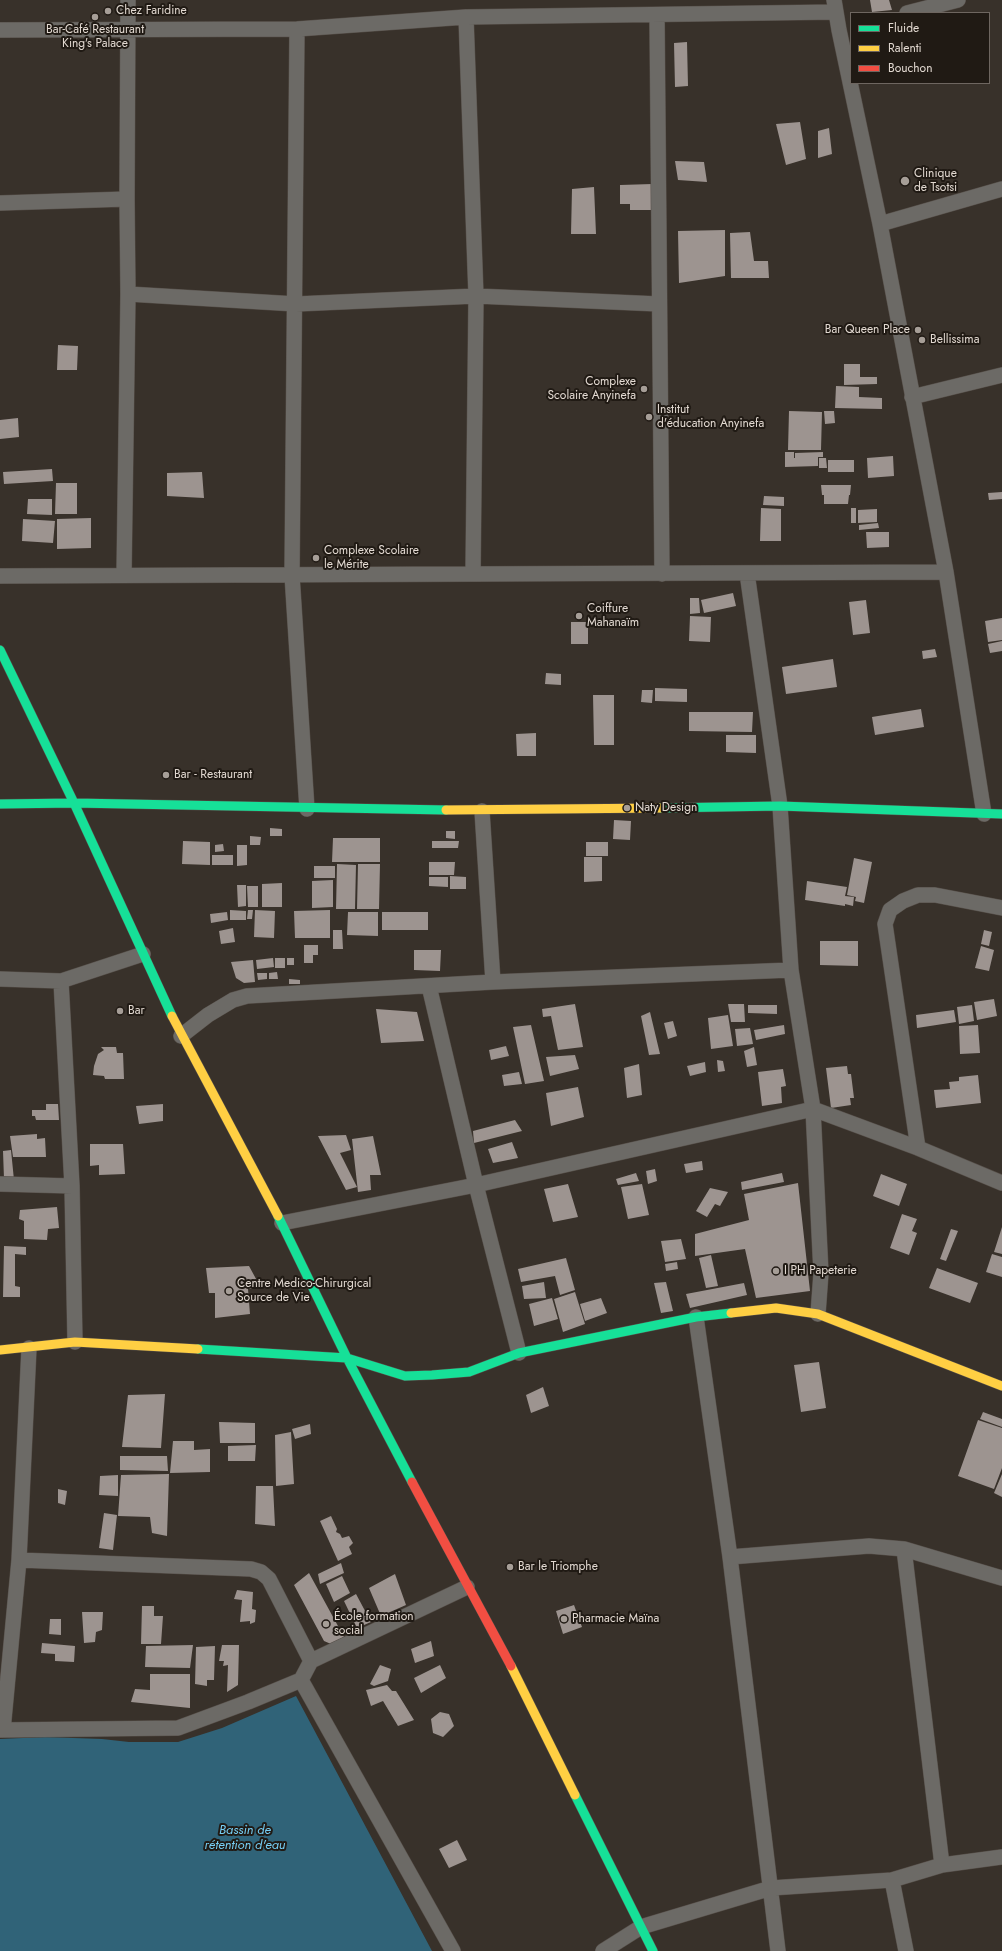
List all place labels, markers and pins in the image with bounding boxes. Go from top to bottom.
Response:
place label: Chez Faridine [116,4,187,18]
marker: Chez Faridine [103,6,113,16]
marker: Bar-Café Restaurant King's Palace [90,12,100,22]
place label: Bar-Café Restaurant King's Palace [46,23,144,51]
place label: Clinique de Tsotsi [914,167,957,195]
marker: Clinique de Tsotsi [899,175,911,187]
place label: Bar Queen Place [825,323,910,337]
marker: Bar Queen Place [913,325,923,335]
place label: Bellissima [930,333,979,347]
marker: Bellissima [917,335,927,345]
place label: Complexe Scolaire Anyinefa [548,375,636,403]
marker: Complexe Scolaire Anyinefa [639,384,649,394]
place label: Institut d'éducation Anyinefa [657,403,764,431]
marker: Institut d'éducation Anyinefa [644,412,654,422]
place label: Complexe Scolaire le Mérite [324,544,419,572]
marker: Complexe Scolaire le Mérite [311,553,321,563]
place label: Coiffure Mahanaïm [587,602,639,630]
marker: Coiffure Mahanaïm [574,611,584,621]
place label: Bar - Restaurant [174,768,252,782]
marker: Bar - Restaurant [161,770,171,780]
place label: Naty Design [635,801,697,815]
marker: Naty Design [622,803,632,813]
place label: Bar [128,1004,145,1018]
marker: Bar [115,1006,125,1016]
place label: I PH Papeterie [784,1264,857,1278]
marker: I PH Papeterie [771,1266,781,1276]
place label: Centre Medico-Chirurgical Source de Vie [237,1277,371,1305]
marker: Centre Medico-Chirurgical Source de Vie [224,1286,234,1296]
place label: Bar le Triomphe [518,1560,598,1574]
marker: Bar le Triomphe [505,1562,515,1572]
place label: École formation social [334,1610,414,1638]
place label: Pharmacie Maïna [572,1612,659,1626]
marker: Pharmacie Maïna [559,1614,569,1624]
marker: École formation social [321,1619,331,1629]

